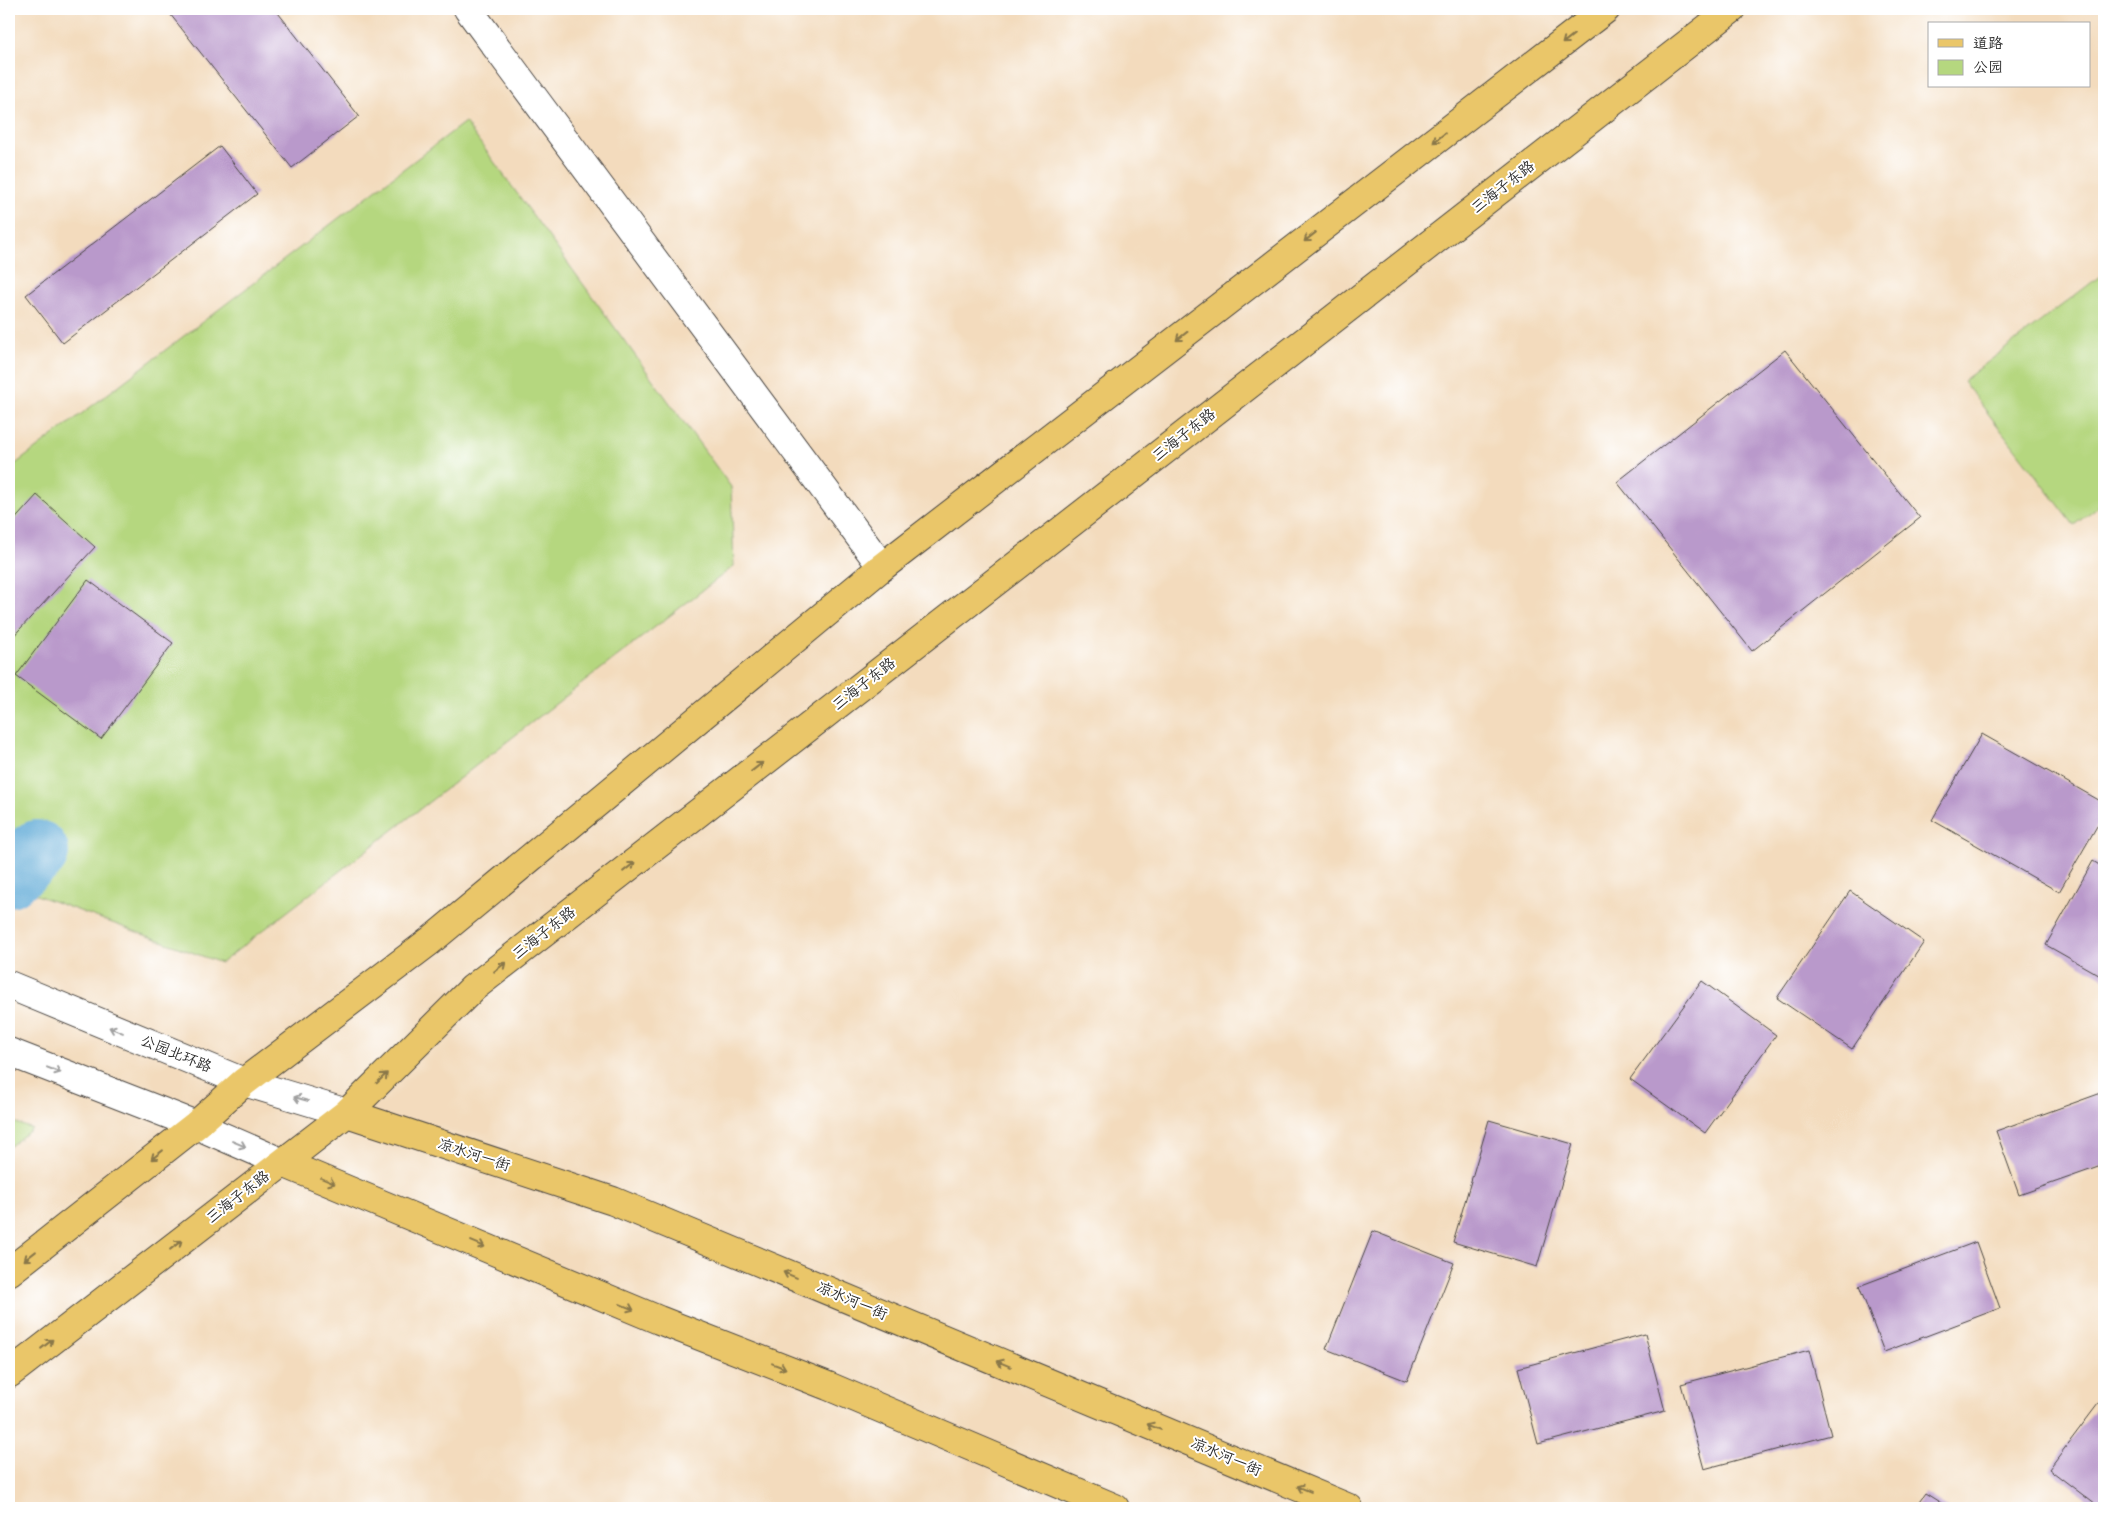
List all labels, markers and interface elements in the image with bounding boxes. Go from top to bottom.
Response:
legend [1928,22,2090,88]
one-way arrow [1562,33,1575,44]
text: 道路 [1973,34,2003,53]
text: 公园 [1973,58,2003,77]
one-way arrow [1433,132,1446,143]
street label: 三海子东路 [1468,156,1538,218]
one-way arrow [1303,232,1317,242]
one-way arrow [1175,331,1189,341]
street label: 三海子东路 [1149,404,1219,466]
street label: 三海子东路 [829,653,899,715]
one-way arrow [750,762,763,773]
one-way arrow [622,862,635,873]
street label: 三海子东路 [509,902,579,964]
one-way arrow [493,962,507,972]
one-way arrow [109,1024,124,1034]
street label: 公园北环路 [138,1031,214,1077]
one-way arrow [46,1065,61,1075]
one-way arrow [376,1072,388,1084]
one-way arrow [293,1093,309,1103]
street label: 凉水河一街 [435,1134,513,1176]
one-way arrow [231,1139,246,1149]
one-way arrow [151,1150,164,1161]
street label: 三海子东路 [203,1166,273,1228]
one-way arrow [320,1177,335,1187]
one-way arrow [169,1239,182,1250]
one-way arrow [470,1241,485,1250]
one-way arrow [23,1250,36,1261]
one-way arrow [782,1269,797,1278]
street label: 凉水河一街 [814,1278,890,1324]
one-way arrow [619,1303,634,1313]
one-way arrow [40,1339,54,1349]
one-way arrow [997,1359,1012,1369]
one-way arrow [771,1363,786,1372]
one-way arrow [1147,1421,1162,1431]
street label: 凉水河一街 [1188,1434,1264,1480]
one-way arrow [1297,1484,1312,1494]

